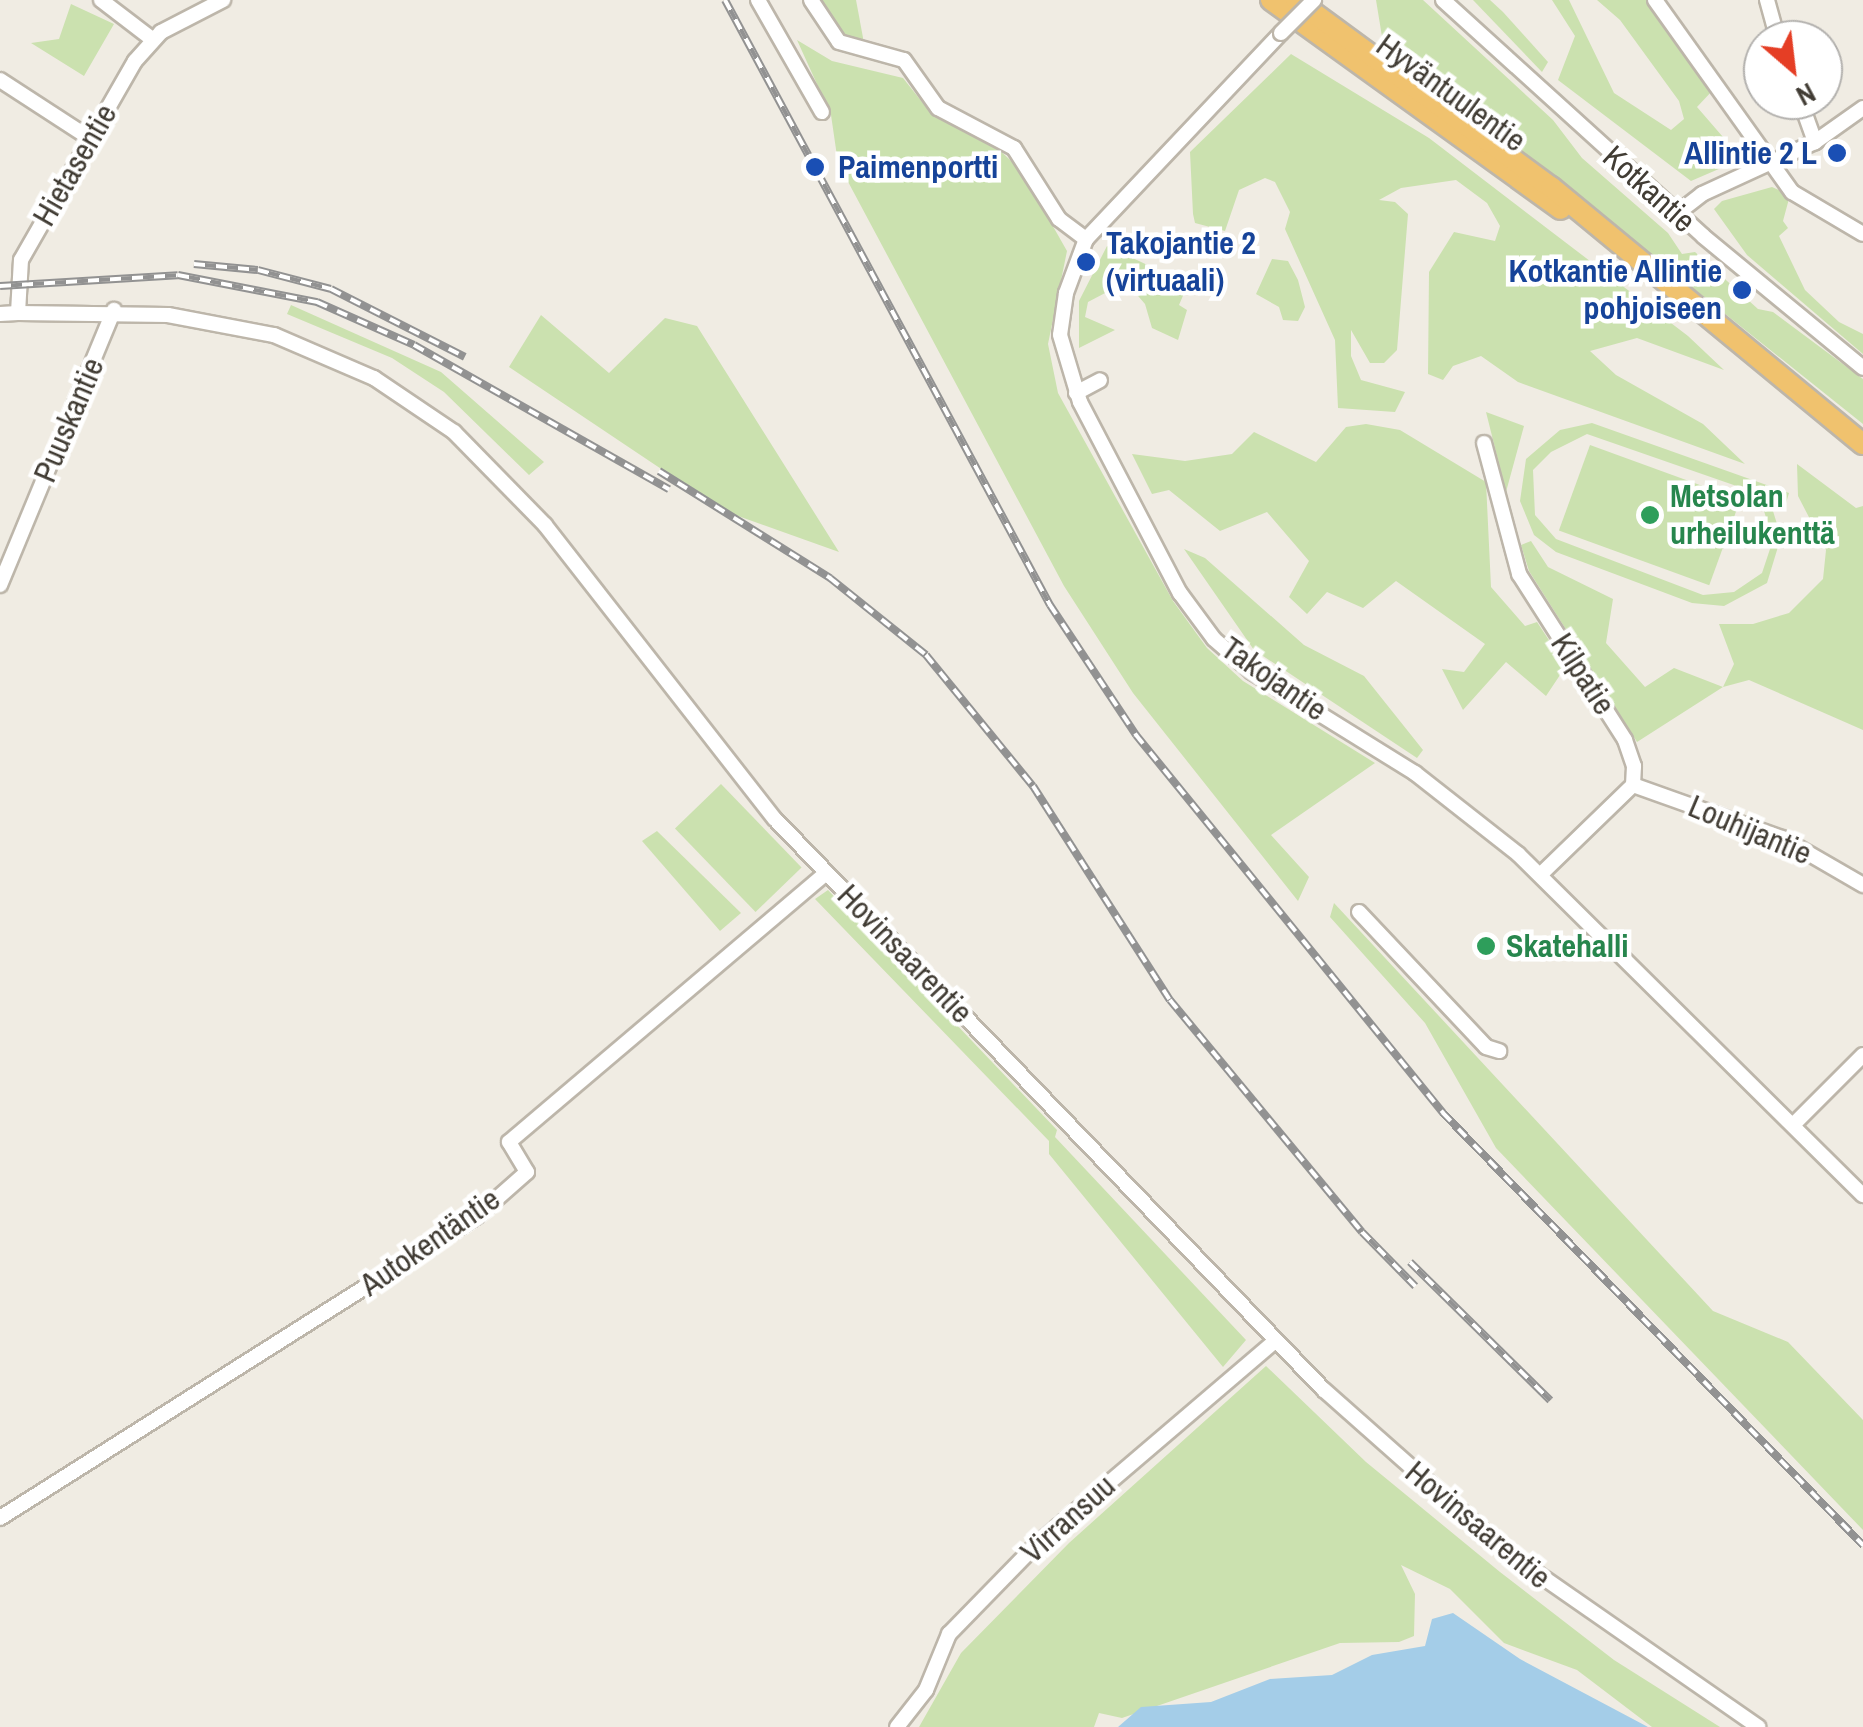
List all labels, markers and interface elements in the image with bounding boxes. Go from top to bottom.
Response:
north arrow [1743,20,1843,120]
street label: Hyväntuulentie [1369,26,1533,160]
text: N [1790,74,1822,115]
street label: Hietasentie [25,97,125,233]
place label: Allintie 2 L [1684,134,1817,172]
street label: Kotkantie [1595,138,1703,240]
marker: Allintie 2 L [1826,142,1848,164]
place label: Paimenportti [838,148,998,186]
marker: Paimenportti [802,154,828,180]
place label: Takojantie 2 (virtuaali) [1106,225,1256,300]
marker: Takojantie 2 (virtuaali) [1075,251,1097,273]
place label: Kotkantie Allintie pohjoiseen [1508,253,1722,328]
marker: Kotkantie Allintie pohjoiseen [1731,279,1753,301]
street label: Puuskantie [26,352,112,488]
place label: Metsolan urheilukenttä [1670,478,1835,553]
marker: Metsolan urheilukenttä [1639,504,1661,526]
street label: Kilpatie [1543,626,1623,722]
street label: Takojantie [1214,629,1334,729]
street label: Louhijantie [1683,787,1817,873]
street label: Hovinsaarentie [829,877,981,1031]
place label: Skatehalli [1506,927,1629,965]
marker: Skatehalli [1475,935,1497,957]
street label: Autokentäntie [353,1180,507,1304]
street label: Hovinsaarentie [1397,1453,1559,1597]
street label: Virransuu [1013,1467,1123,1571]

